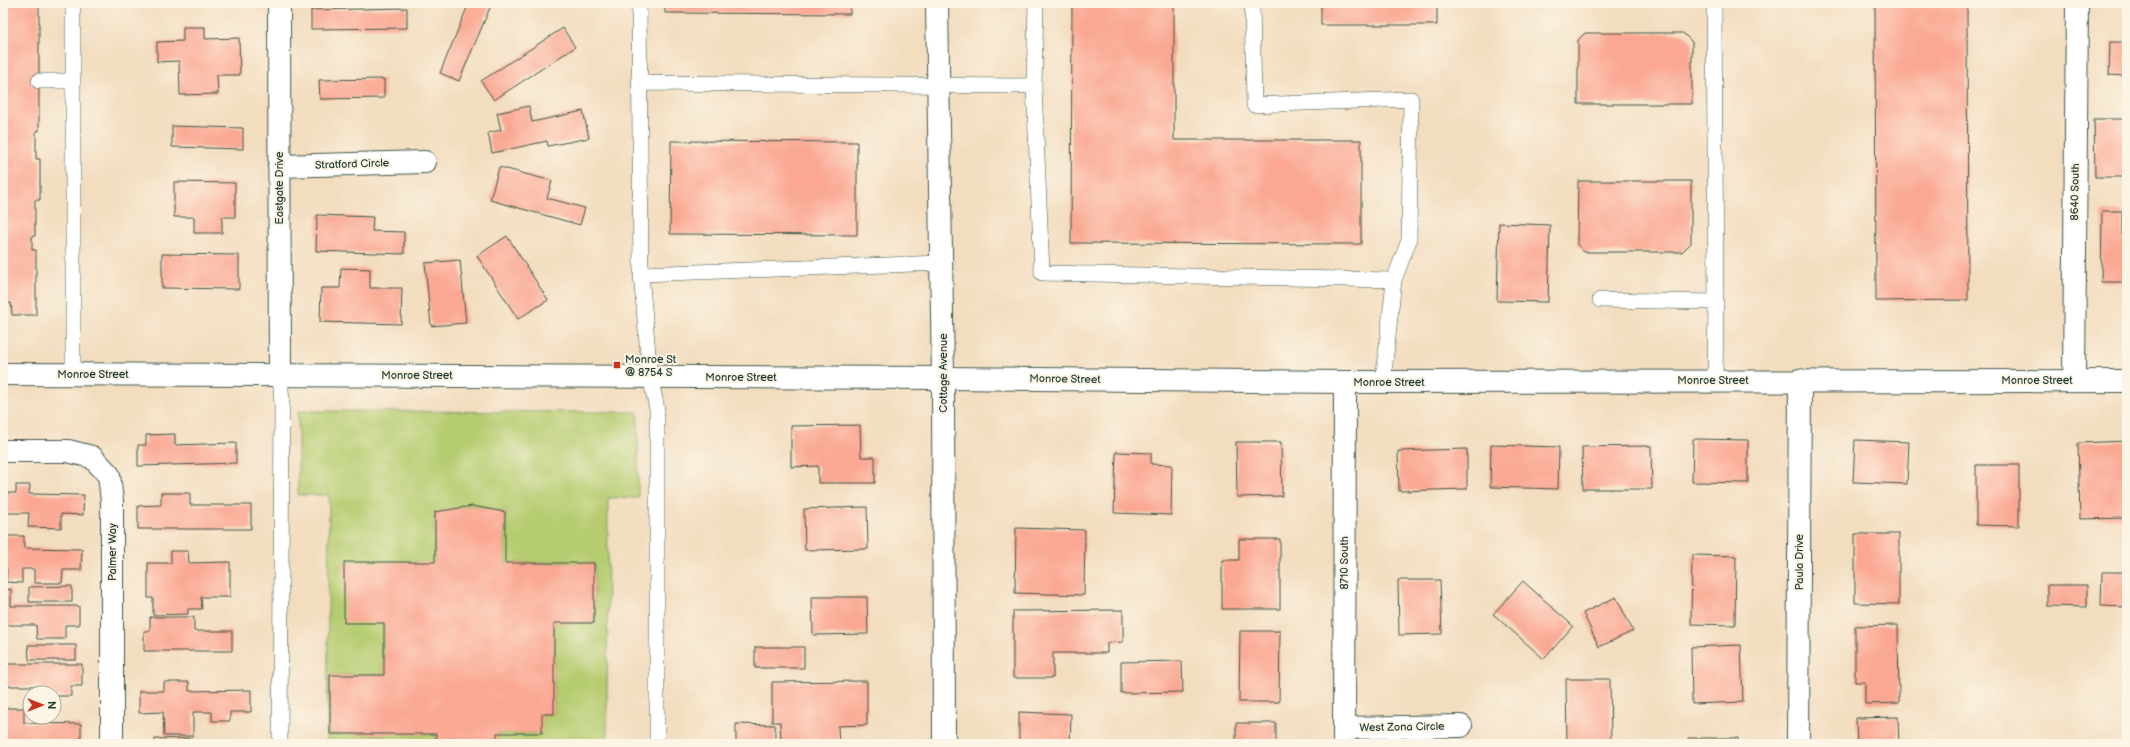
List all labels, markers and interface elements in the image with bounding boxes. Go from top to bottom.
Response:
street label: Eastgate Drive [273,151,286,224]
street label: Stratford Circle [315,156,390,172]
street label: 8640 South [2068,163,2082,221]
street label: Cottage Avenue [937,333,950,413]
place label: Monroe St @ 8754 S [625,353,677,379]
marker: Monroe St @ 8754 S [612,360,622,370]
street label: Monroe Street [57,368,129,381]
street label: Monroe Street [381,369,453,382]
street label: Monroe Street [705,371,777,384]
street label: Monroe Street [1029,372,1101,386]
street label: Monroe Street [1677,374,1749,387]
street label: Monroe Street [2001,374,2073,387]
street label: Monroe Street [1353,376,1425,389]
street label: Palmer Way [106,523,119,581]
street label: Paula Drive [1793,533,1806,590]
street label: 8710 South [1338,536,1351,590]
north arrow [22,685,62,725]
text: N [45,701,58,709]
street label: West Zona Circle [1359,720,1445,734]

